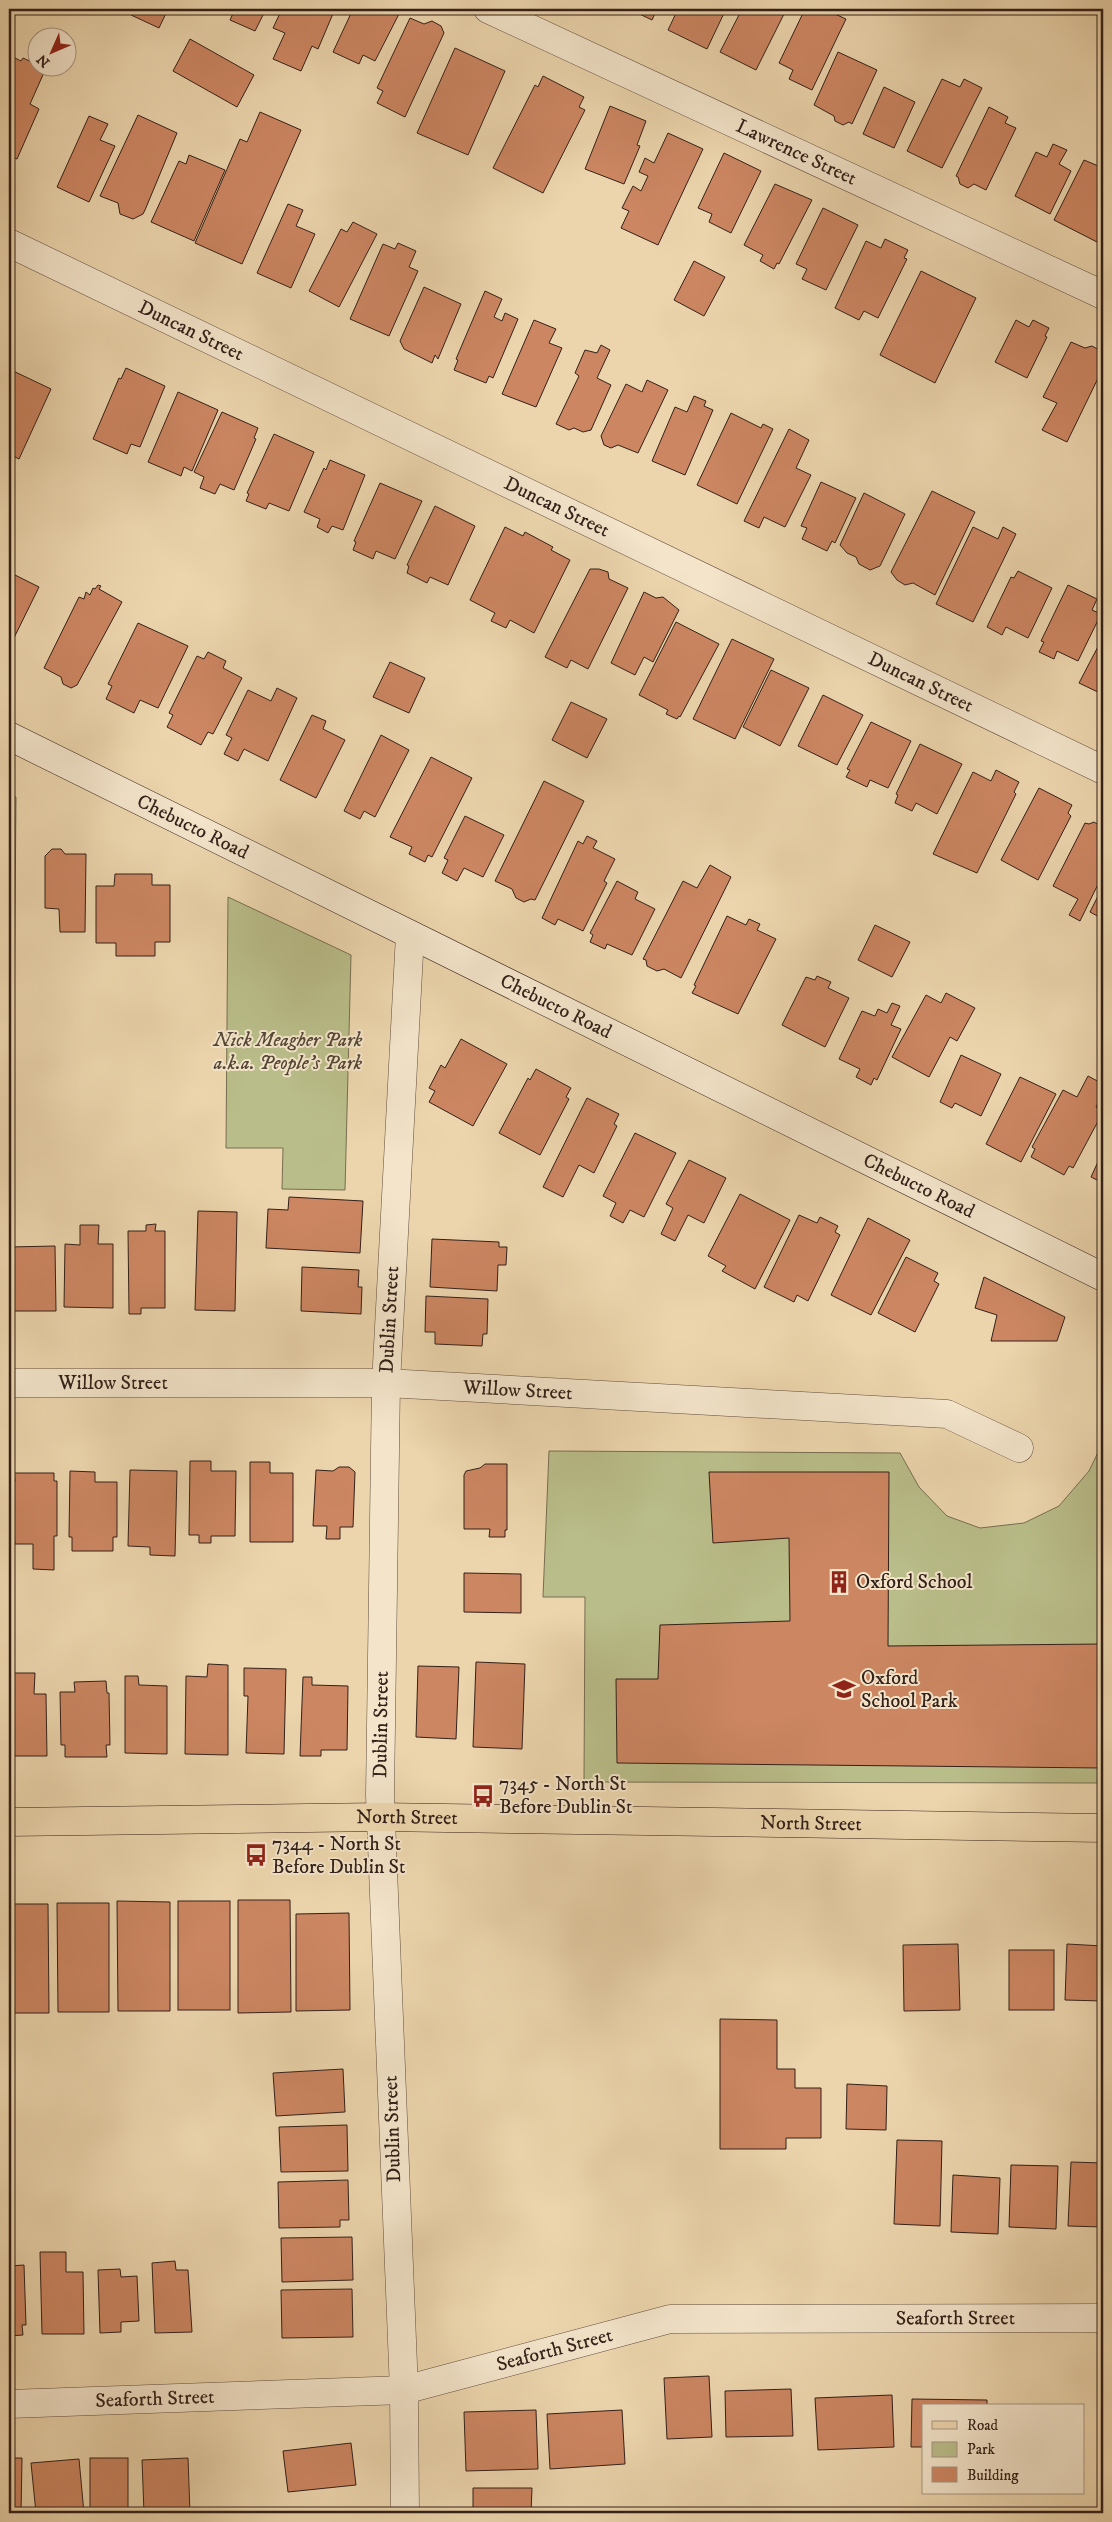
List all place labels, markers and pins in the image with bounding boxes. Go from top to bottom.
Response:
building icon: Oxford School [826,1569,852,1595]
place label: Oxford School [856,1570,972,1595]
place label: Oxford School Park [861,1666,958,1714]
school or university icon: Oxford School Park [831,1676,857,1702]
place label: 7345 - North St Before Dublin St [499,1772,633,1820]
bus stop icon: 7345 - North St Before Dublin St [470,1783,496,1809]
place label: 7344 - North St Before Dublin St [272,1832,406,1880]
bus stop icon: 7344 - North St Before Dublin St [243,1842,269,1868]

